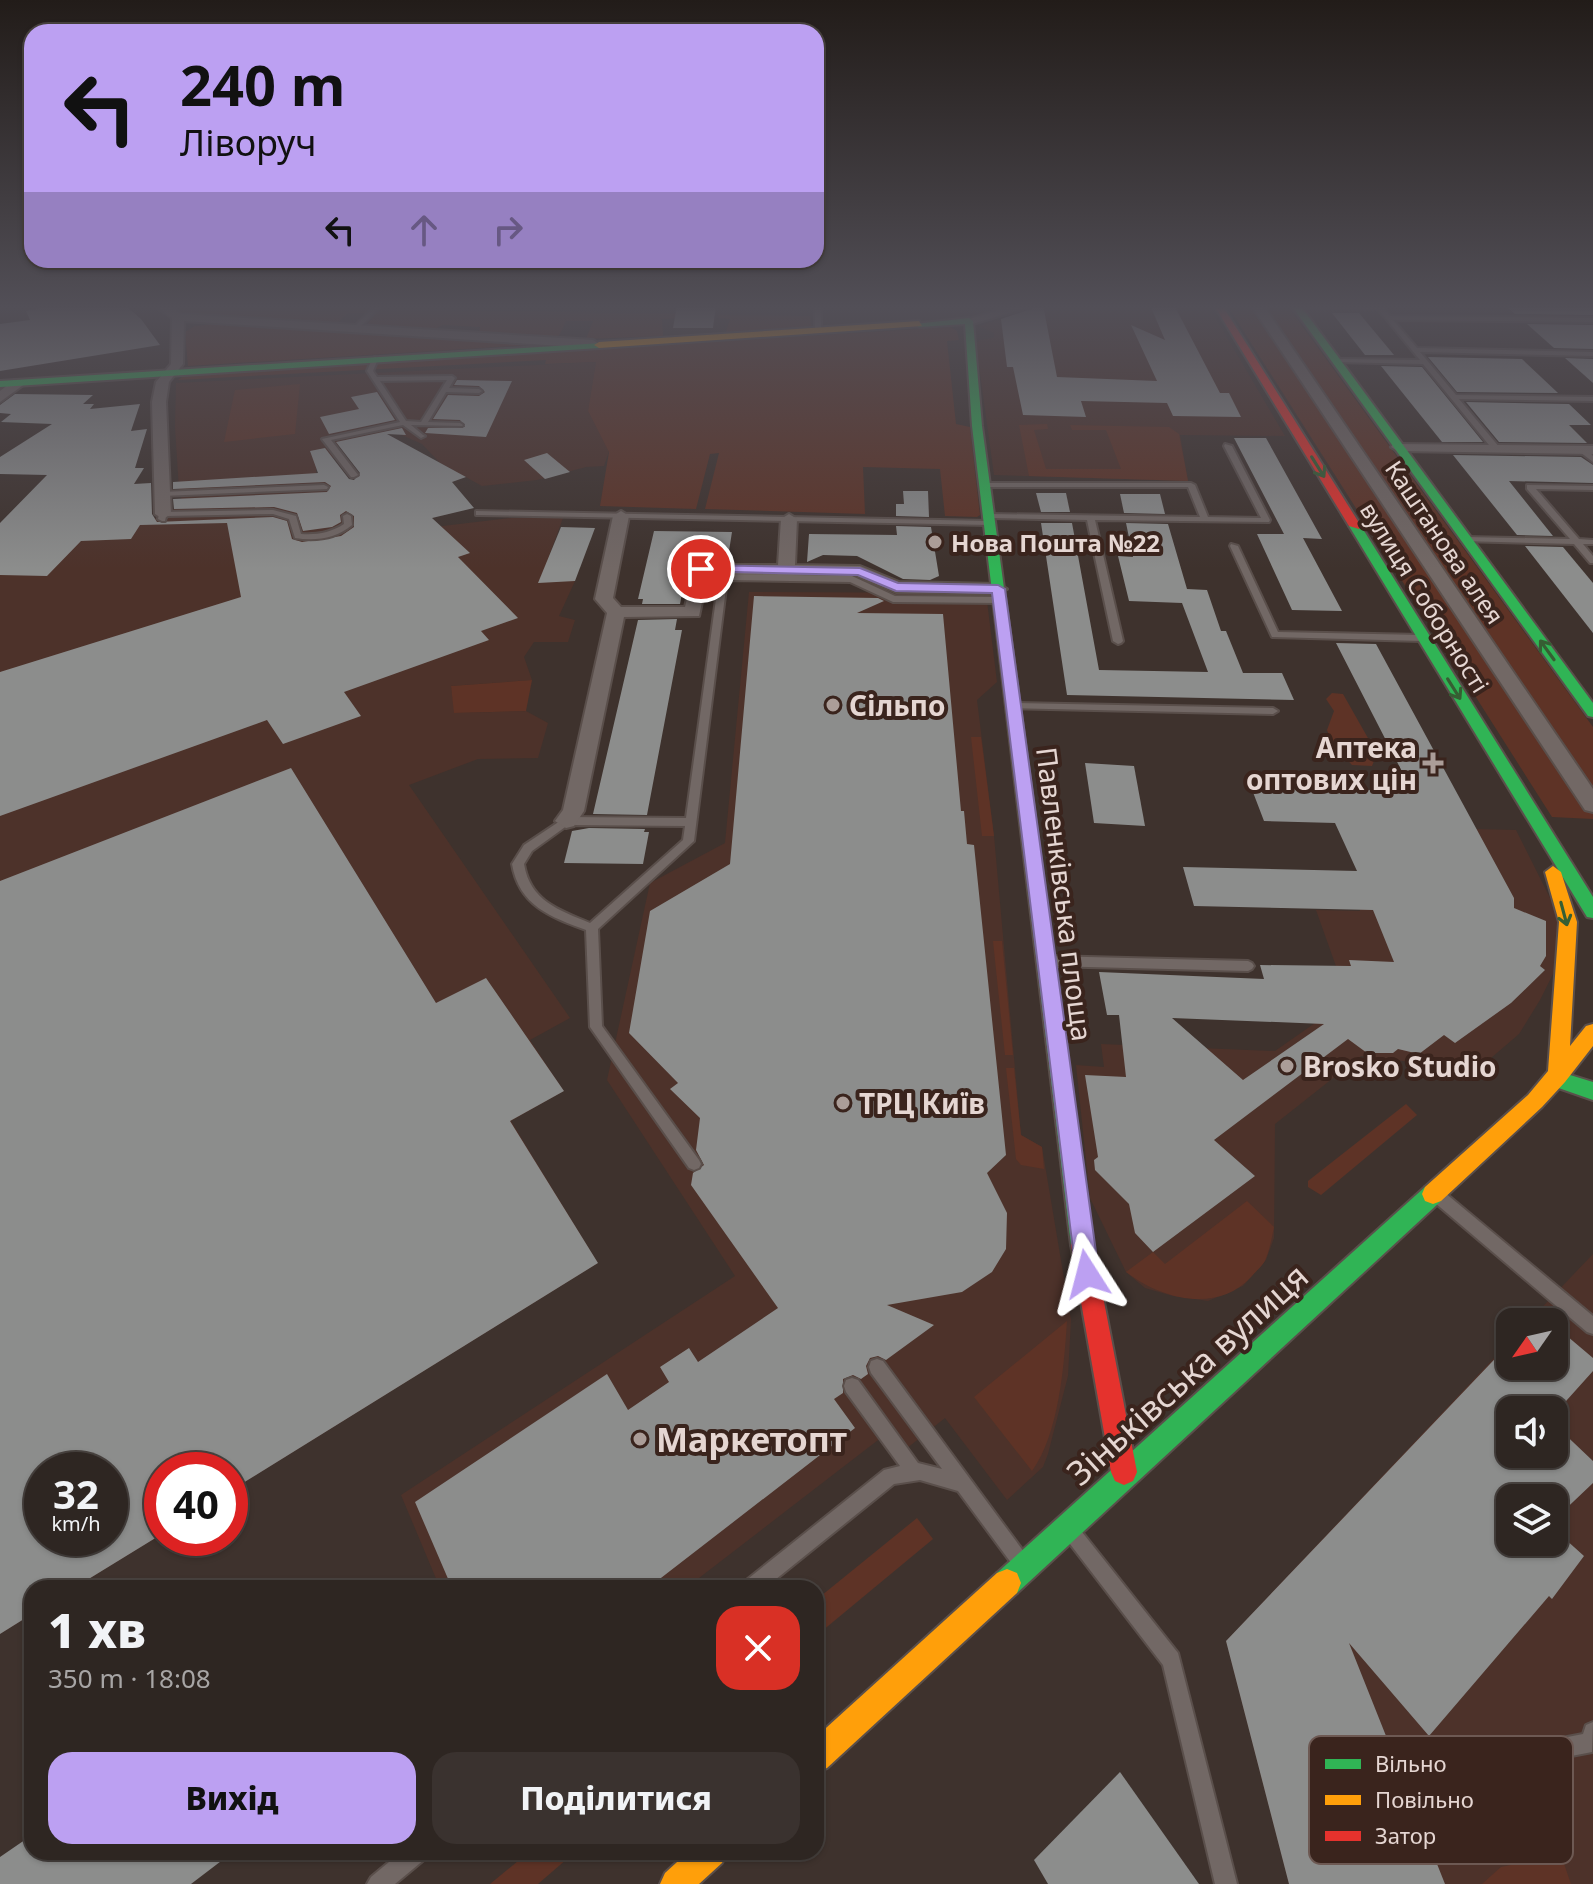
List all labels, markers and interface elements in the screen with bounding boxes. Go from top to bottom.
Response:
text: 240 m [180,46,345,122]
icon: left [48,56,152,160]
text: Ліворуч [180,118,316,167]
icon: left [318,208,362,252]
icon: ahead [402,208,446,252]
icon: right [486,208,530,252]
street label: Каштанова алея [1378,454,1512,630]
one-way arrow [1310,455,1326,478]
street label: вулиця Соборності [1353,495,1497,699]
place label: Нова Пошта №22 [951,526,1160,559]
marker: Нова Пошта №22 [926,533,944,551]
pin [667,535,735,603]
icon: arrive [679,547,723,591]
one-way arrow [1539,640,1556,661]
one-way arrow [1446,677,1462,700]
place label: Сільпо [849,686,945,724]
marker: Сільпо [824,696,842,714]
place label: Аптека оптових цін [1246,728,1417,798]
street label: Павленківська площа [1028,745,1102,1043]
marker: Аптека оптових цін [1424,754,1442,772]
one-way arrow [1557,900,1572,926]
place label: Brosko Studio [1303,1047,1497,1085]
marker: Brosko Studio [1278,1057,1296,1075]
place label: ТРЦ Київ [859,1084,985,1122]
marker: ТРЦ Київ [834,1094,852,1112]
position arrow [1045,1232,1129,1316]
street label: Зіньківська вулиця [1056,1253,1318,1495]
north arrow [1496,1308,1568,1380]
map controls [1496,1308,1568,1556]
button: sound [1496,1396,1568,1468]
place label: Маркетопт [656,1416,847,1462]
marker: Маркетопт [631,1430,649,1448]
speed limit sign: 40 [144,1452,248,1556]
text: 32 [53,1466,99,1521]
button: layers [1496,1484,1568,1556]
text: km/h [51,1510,101,1537]
text: 1 хв [48,1597,146,1662]
button: close [716,1606,800,1690]
text: 350 m · 18:08 [48,1660,211,1696]
legend [1309,1736,1573,1864]
text: Вільно [1375,1748,1446,1778]
button: Вихід [48,1752,416,1844]
button: Поділитися [432,1752,800,1844]
text: Повільно [1375,1784,1474,1814]
text: Затор [1375,1820,1436,1850]

